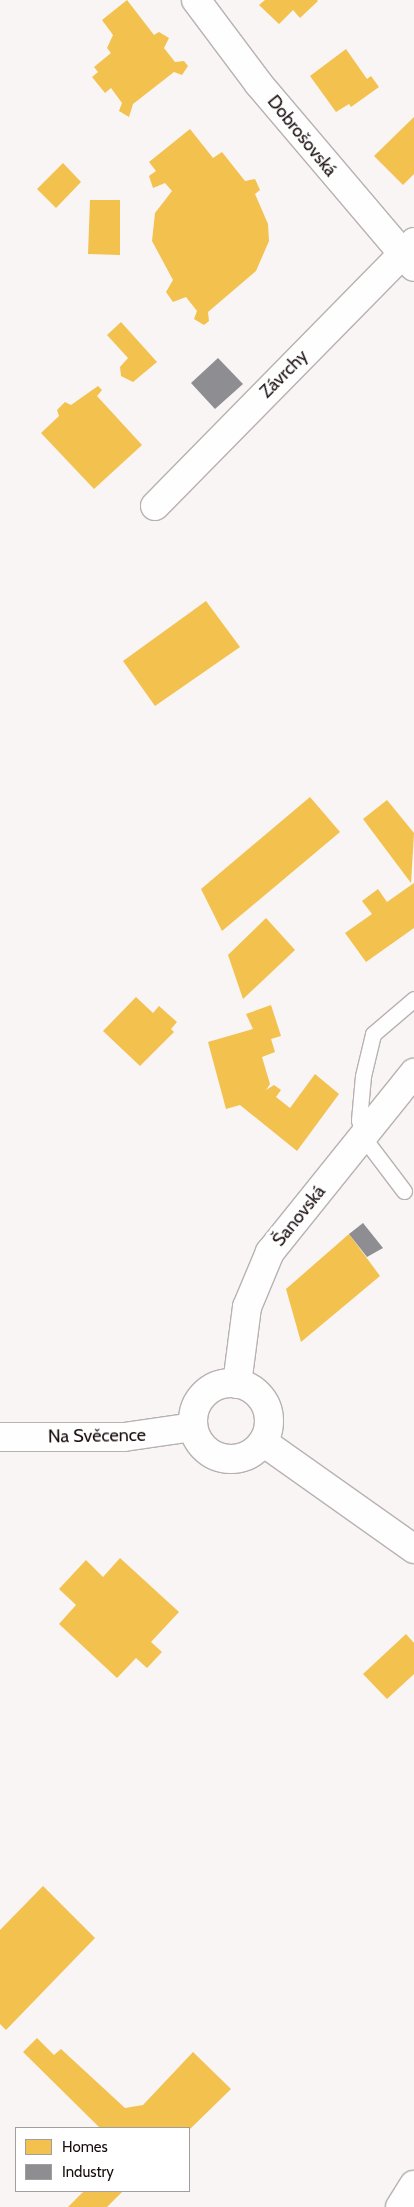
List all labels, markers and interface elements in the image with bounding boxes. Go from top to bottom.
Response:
street label: Dobrošovská [263,91,341,181]
street label: Závrchy [255,345,313,403]
street label: Šanovská [268,1181,330,1251]
street label: Na Svěcence [48,1424,146,1448]
legend [15,2127,190,2192]
text: Homes [62,2138,108,2156]
text: Industry [62,2163,114,2181]

